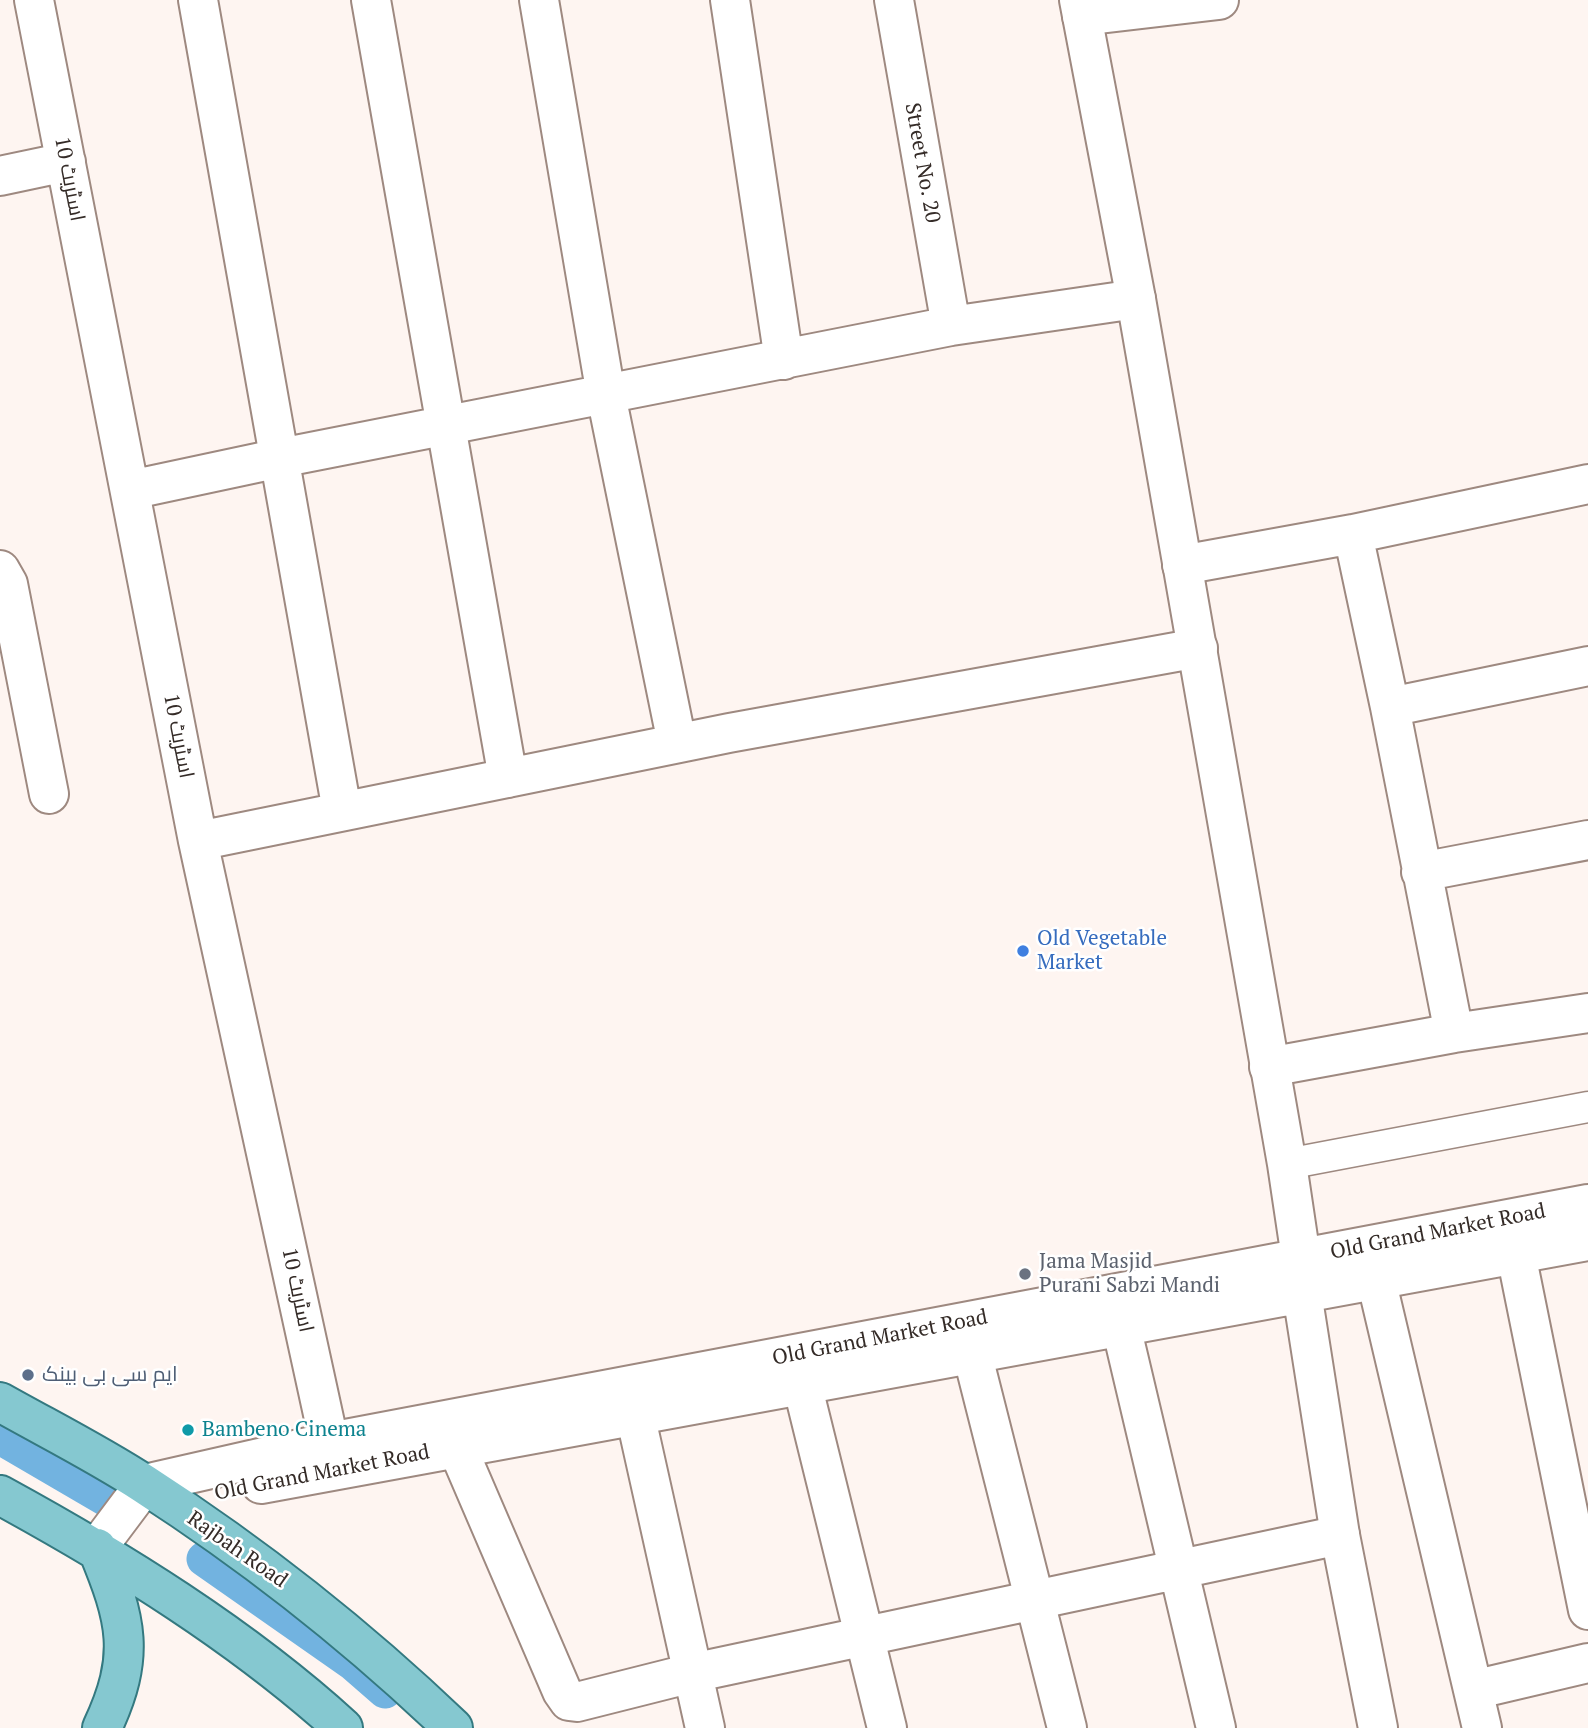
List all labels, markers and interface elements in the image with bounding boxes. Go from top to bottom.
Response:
street label: Street No. 20 [899,101,945,225]
street label: اسٹریٹ 10 [48,135,90,223]
street label: اسٹریٹ 10 [157,692,199,780]
place label: Old Vegetable Market [1037,926,1167,976]
marker: Old Vegetable Market [1015,943,1031,959]
street label: Old Grand Market Road [1328,1199,1548,1265]
street label: اسٹریٹ 10 [276,1245,318,1335]
place label: Jama Masjid Purani Sabzi Mandi [1039,1249,1220,1299]
marker: Jama Masjid Purani Sabzi Mandi [1017,1266,1033,1282]
street label: Old Grand Market Road [770,1305,990,1371]
place label: ایم سی بی بینک [42,1362,178,1388]
marker: ایم سی بی بینک [20,1367,36,1383]
place label: Bambeno Cinema [202,1417,366,1443]
marker: Bambeno Cinema [180,1422,196,1438]
street label: Old Grand Market Road [212,1440,432,1506]
street label: Rajbah Road [182,1506,292,1594]

